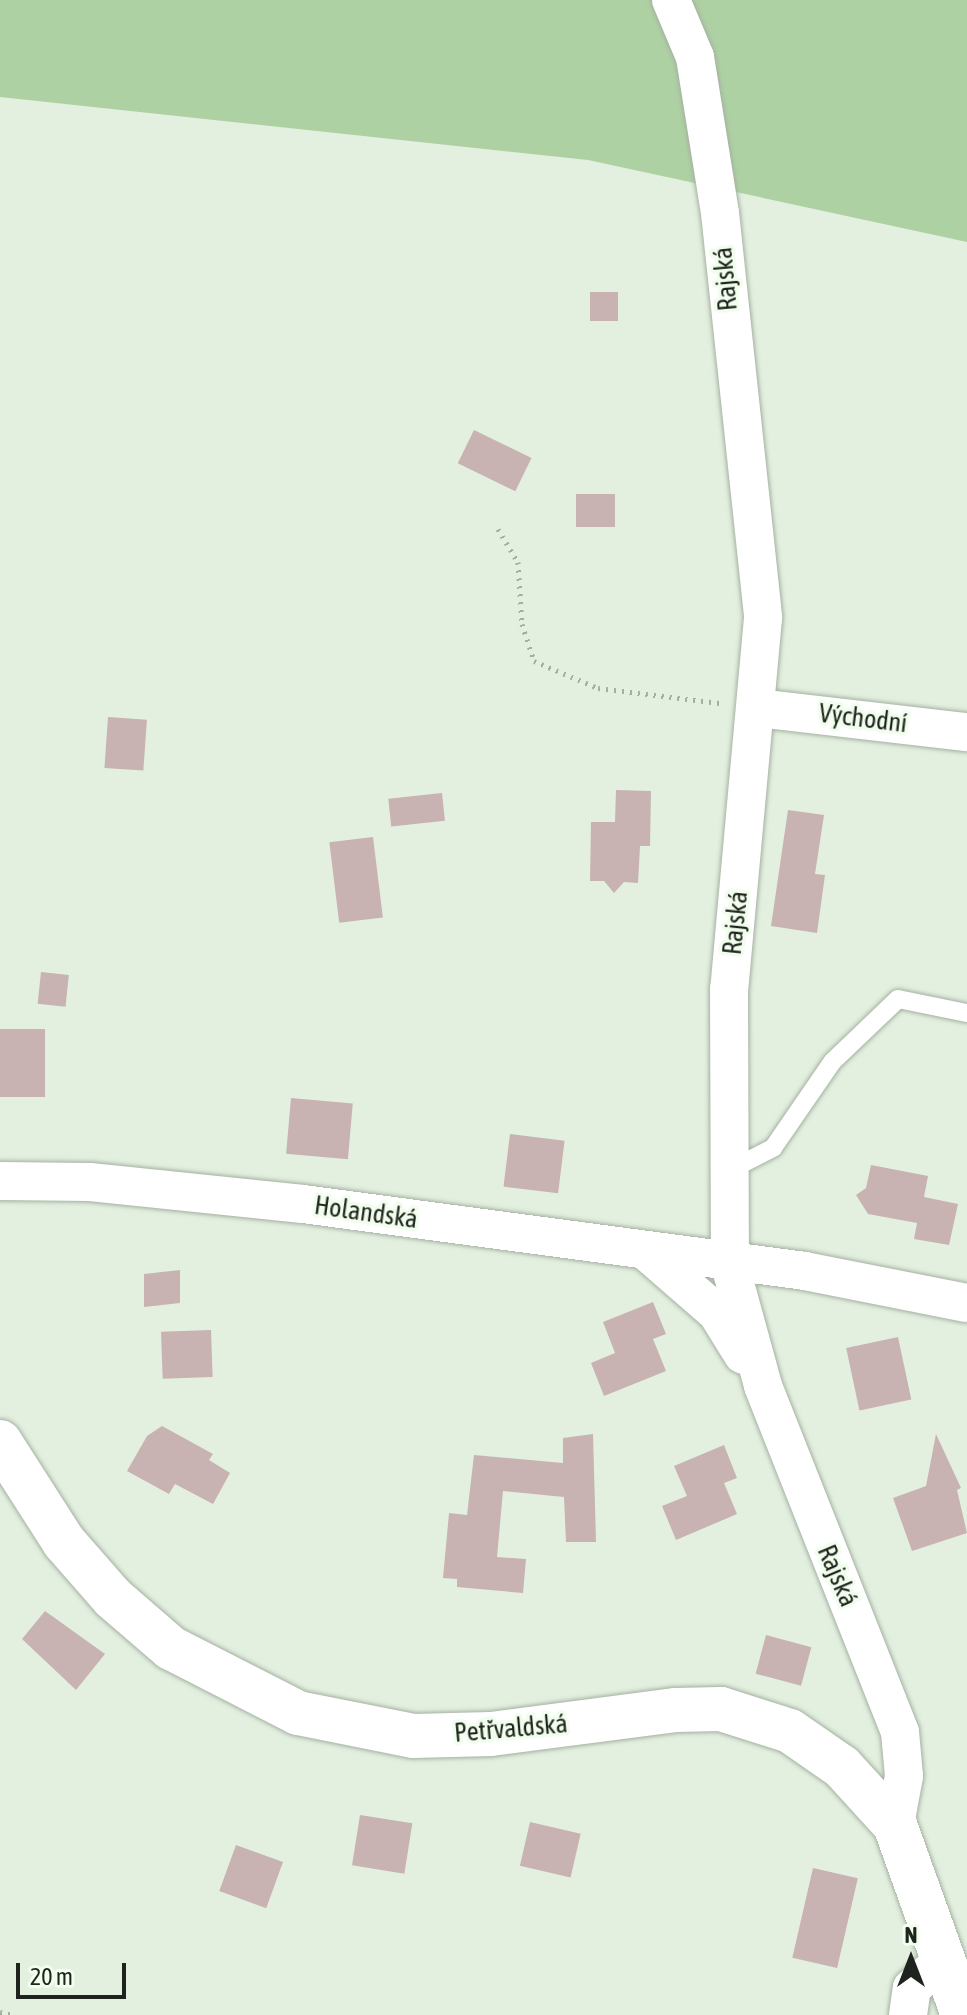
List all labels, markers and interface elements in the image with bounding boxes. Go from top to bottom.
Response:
street label: Rajská [708,246,744,312]
street label: Východní [817,698,909,740]
street label: Rajská [717,890,755,956]
street label: Holandská [312,1190,420,1236]
street label: Rajská [810,1541,864,1611]
street label: Petřvaldská [453,1709,569,1749]
north arrow [871,1919,951,1999]
text: N [905,1922,917,1948]
scale bar [20,1947,130,1997]
text: 20 m [30,1963,73,1990]

